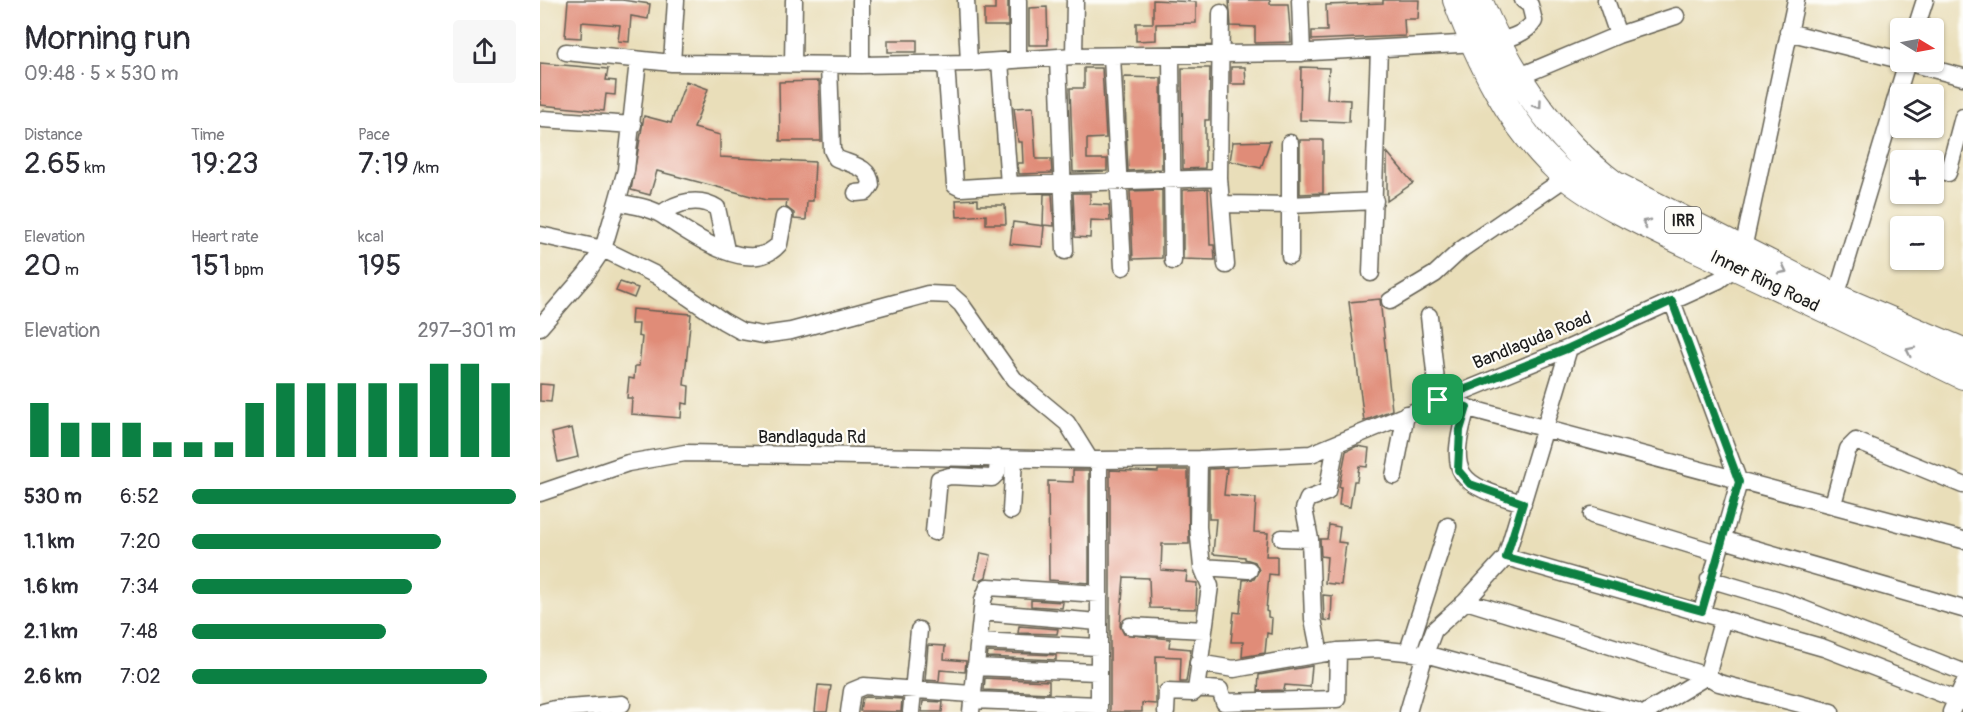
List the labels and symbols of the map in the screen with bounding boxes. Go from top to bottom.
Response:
north arrow [1890,18,1944,72]
one-way arrow [1531,99,1542,110]
road number: IRR [1665,207,1701,233]
one-way arrow [1641,219,1652,230]
street label: Inner Ring Road [1706,245,1823,318]
one-way arrow [1777,263,1788,274]
street label: Bandlaguda Road [1469,306,1595,375]
one-way arrow [1906,346,1917,358]
pin [1412,374,1463,425]
street label: Bandlaguda Rd [758,426,866,449]

